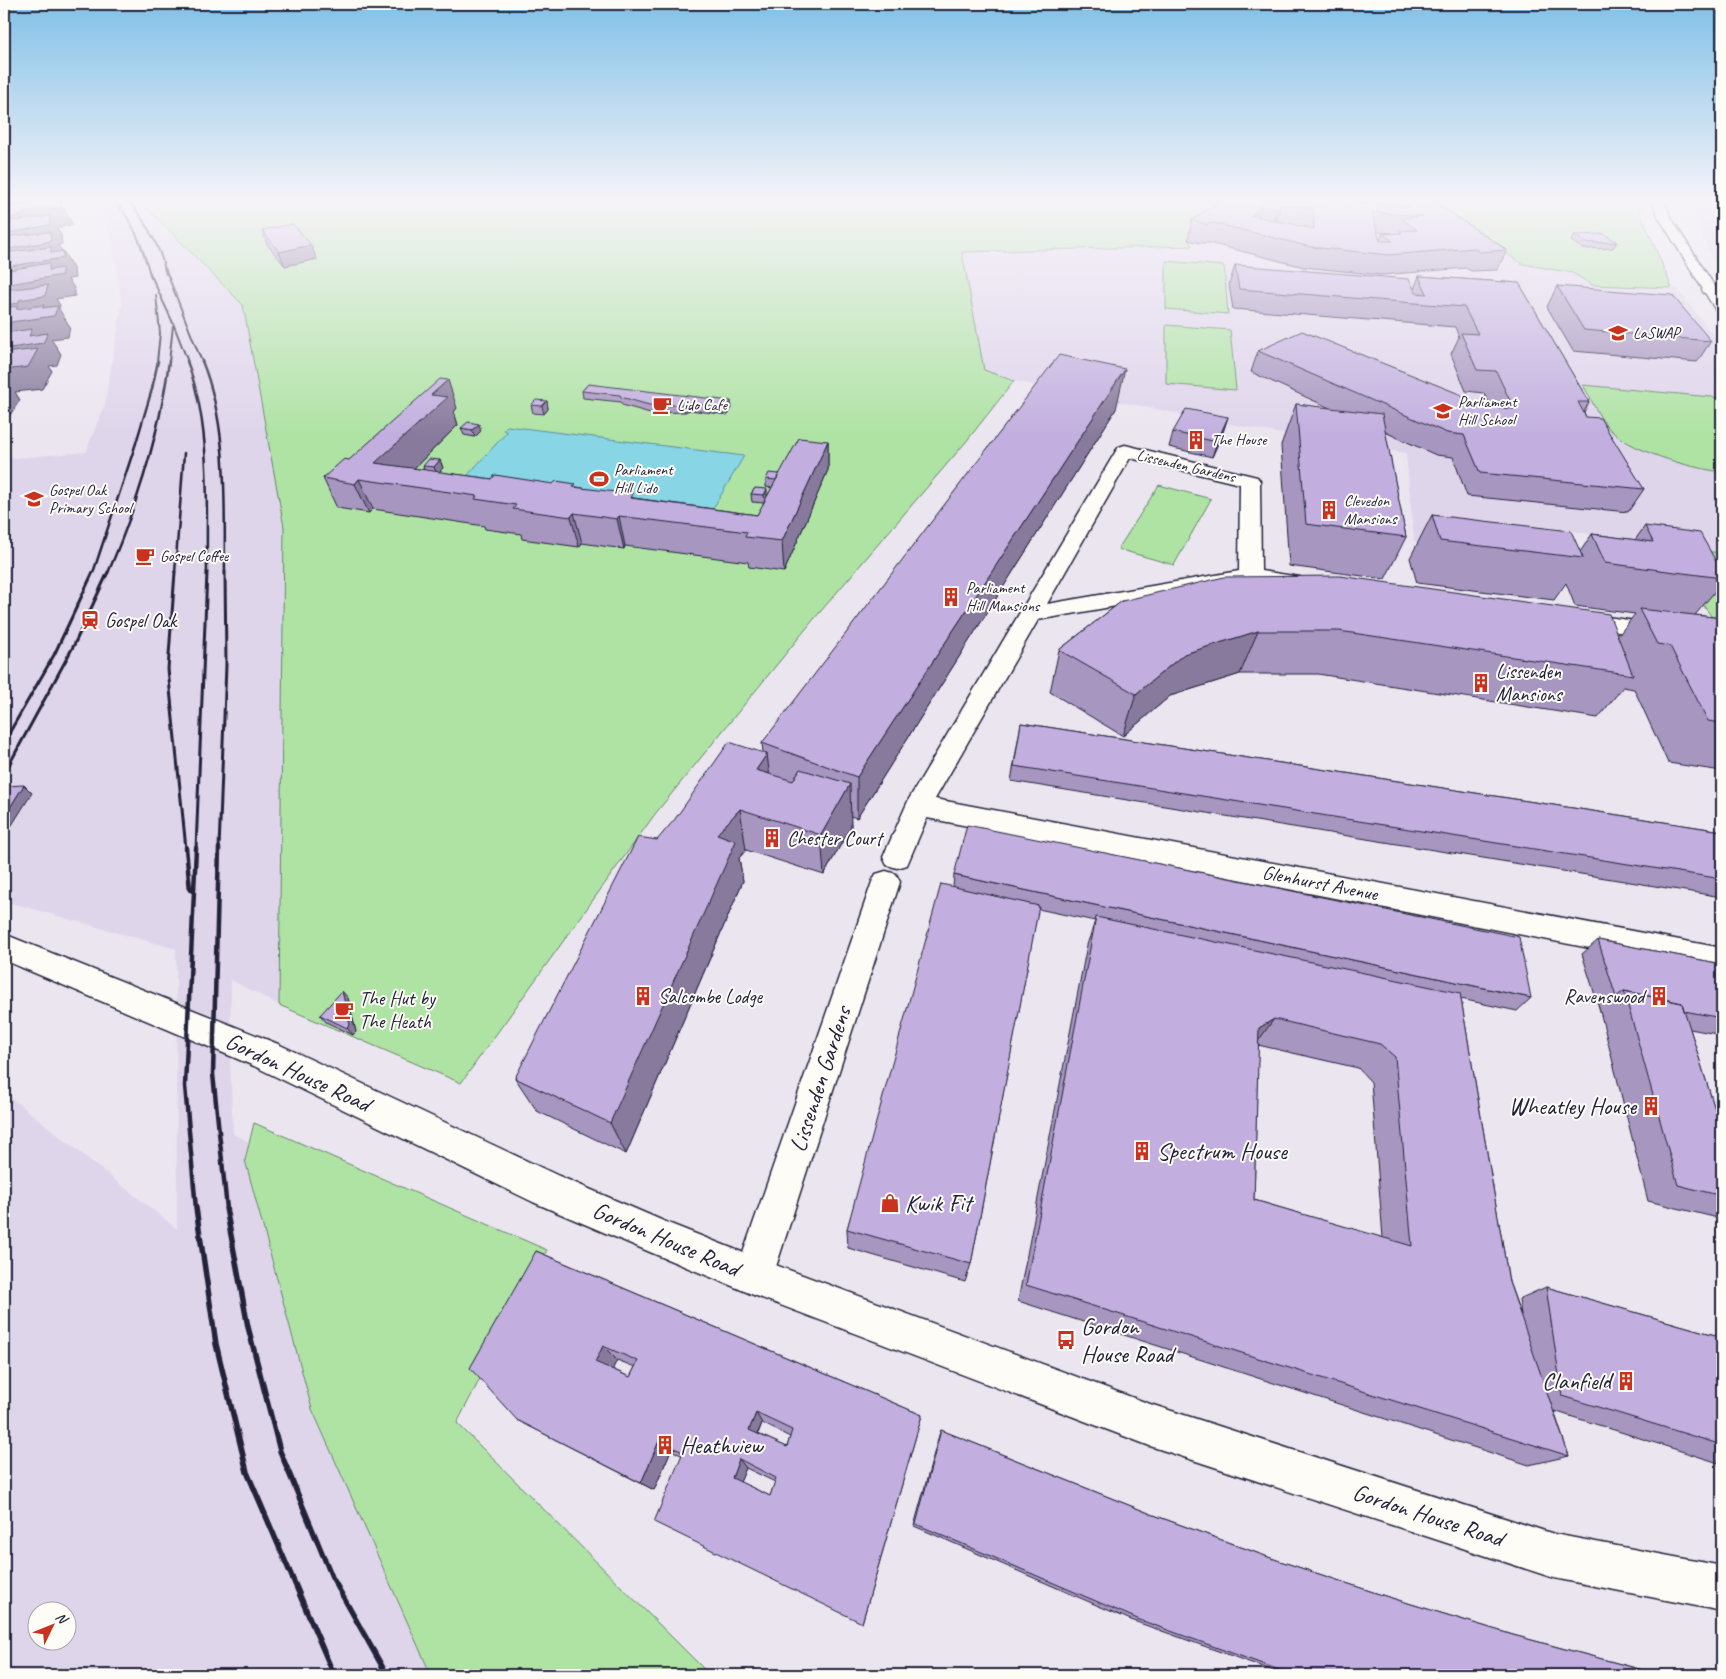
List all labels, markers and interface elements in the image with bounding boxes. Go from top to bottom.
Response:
school or university icon: LaSWAP [1607,322,1629,344]
place label: LaSWAP [1633,323,1682,343]
place label: Parliament Hill School [1458,392,1518,430]
cafe icon: Lido Cafe [651,394,673,416]
place label: Lido Cafe [677,395,729,415]
school or university icon: Parliament Hill School [1432,400,1454,422]
building icon: The House [1185,429,1207,451]
place label: The House [1211,430,1268,450]
street label: Lissenden Gardens [1135,445,1239,487]
place label: Parliament Hill Lido [614,460,674,498]
sports icon: Parliament Hill Lido [588,468,610,490]
place label: Gospel Oak Primary School [49,480,135,518]
school or university icon: Gospel Oak Primary School [23,488,45,510]
place label: Clevedon Mansions [1344,491,1398,529]
building icon: Clevedon Mansions [1318,499,1340,521]
cafe icon: Gospel Coffee [134,545,156,567]
place label: Gospel Coffee [160,546,230,566]
place label: Parliament Hill Mansions [966,578,1041,616]
building icon: Parliament Hill Mansions [940,586,962,608]
place label: Gospel Oak [105,608,178,633]
station icon: Gospel Oak [79,609,101,631]
place label: Lissenden Mansions [1496,659,1564,707]
building icon: Lissenden Mansions [1470,672,1492,694]
place label: Chester Court [787,826,885,851]
building icon: Chester Court [761,827,783,849]
street label: Glenhurst Avenue [1260,860,1381,907]
place label: Salcombe Lodge [658,984,763,1009]
place label: Ravenswood [1564,984,1647,1009]
building icon: Salcombe Lodge [632,985,654,1007]
building icon: Ravenswood [1648,985,1670,1007]
place label: The Hut by The Heath [359,986,437,1034]
cafe icon: The Hut by The Heath [333,999,355,1021]
street label: Lissenden Gardens [782,1001,858,1155]
street label: Gordon House Road [221,1025,378,1120]
place label: Wheatley House [1509,1091,1638,1121]
building icon: Wheatley House [1640,1095,1662,1117]
place label: Spectrum House [1157,1136,1289,1166]
building icon: Spectrum House [1131,1140,1153,1162]
place label: Kwik Fit [905,1188,974,1218]
shop icon: Kwik Fit [879,1192,901,1214]
street label: Gordon House Road [588,1195,747,1285]
place label: Gordon House Road [1081,1311,1177,1369]
bus stop icon: Gordon House Road [1055,1329,1077,1351]
place label: Clanfield [1542,1366,1615,1396]
building icon: Clanfield [1615,1370,1637,1392]
place label: Heathview [680,1430,764,1460]
building icon: Heathview [654,1434,676,1456]
street label: Gordon House Road [1349,1477,1510,1555]
north arrow [28,1602,78,1652]
text: N [52,1609,72,1628]

